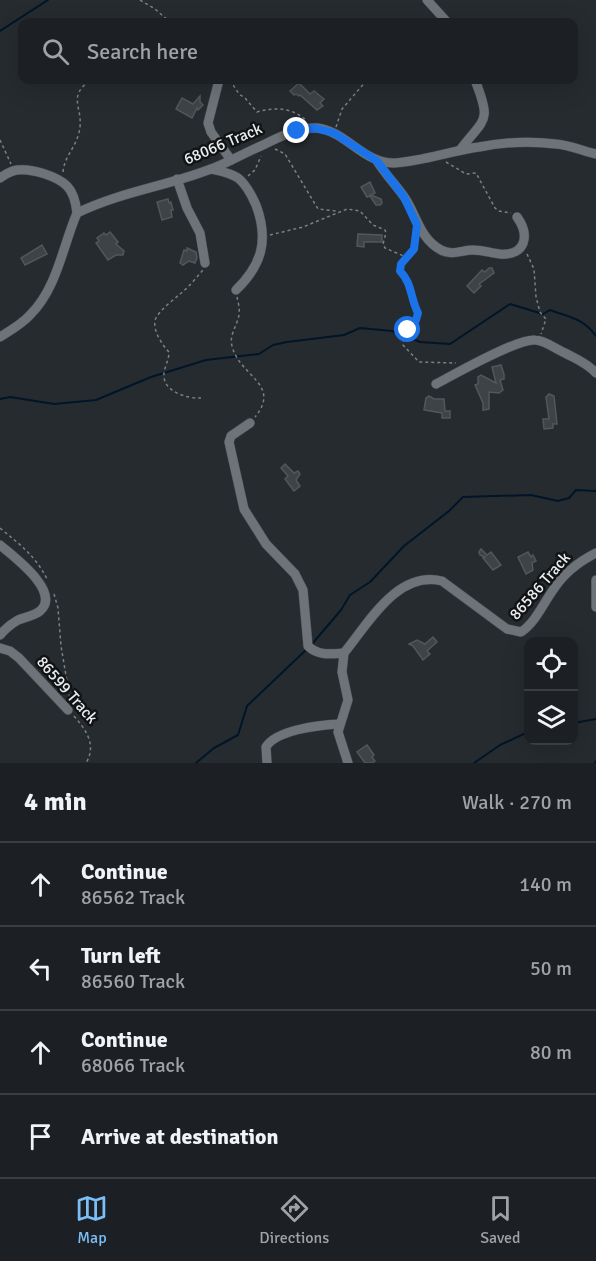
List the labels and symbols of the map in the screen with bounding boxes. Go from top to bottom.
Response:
route end [283,117,309,143]
street label: 68066 Track [181,119,265,169]
route start [394,316,420,342]
street label: 86586 Track [505,548,575,624]
street label: 86599 Track [32,652,102,728]

